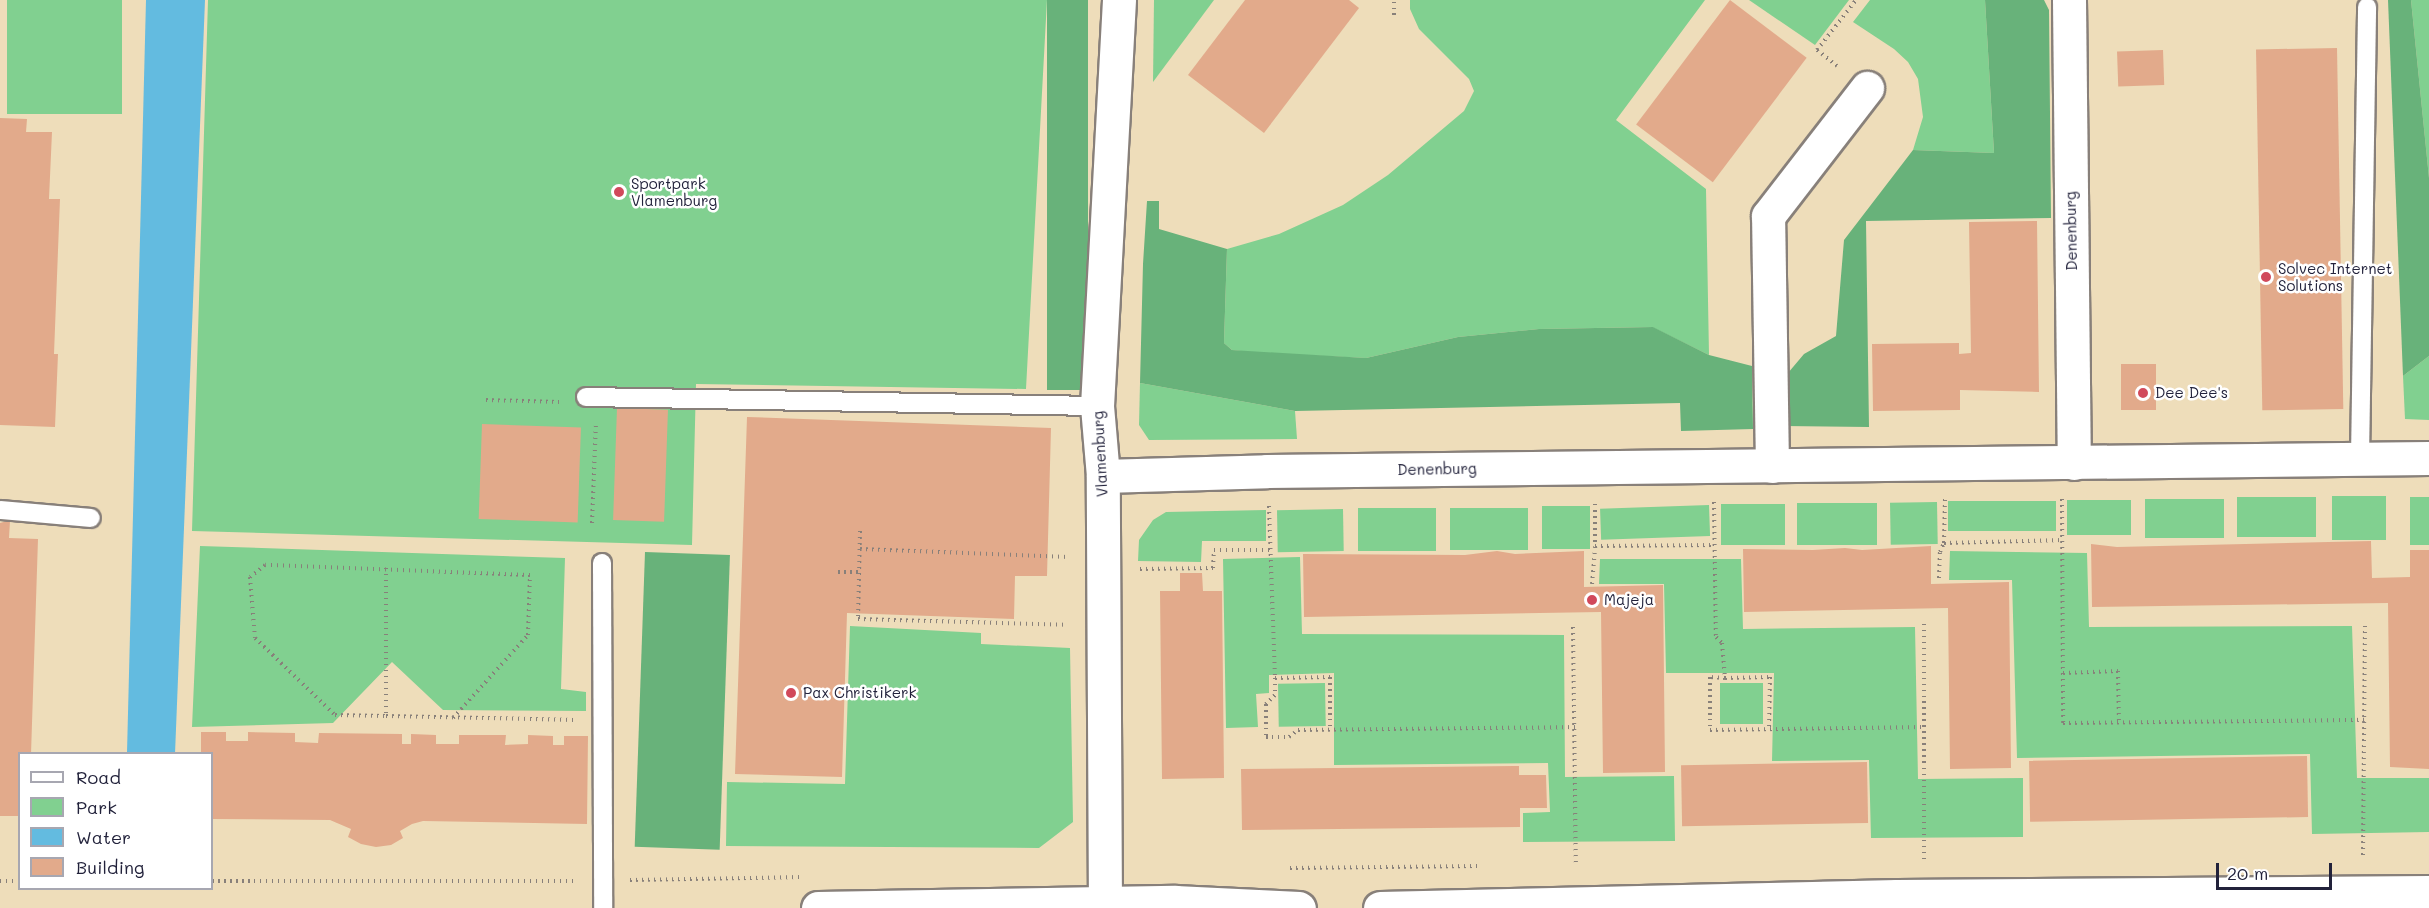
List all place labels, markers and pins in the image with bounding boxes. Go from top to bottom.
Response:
place label: Sportpark Vlamenburg [631,174,717,209]
marker: Sportpark Vlamenburg [612,185,626,199]
place label: Solvec Internet Solutions [2278,259,2392,294]
marker: Solvec Internet Solutions [2259,270,2273,284]
place label: Dee Dee's [2155,384,2228,402]
marker: Dee Dee's [2136,386,2150,400]
place label: Majeja [1604,591,1654,609]
marker: Majeja [1585,593,1599,607]
place label: Pax Christikerk [803,684,916,702]
marker: Pax Christikerk [784,686,798,700]

